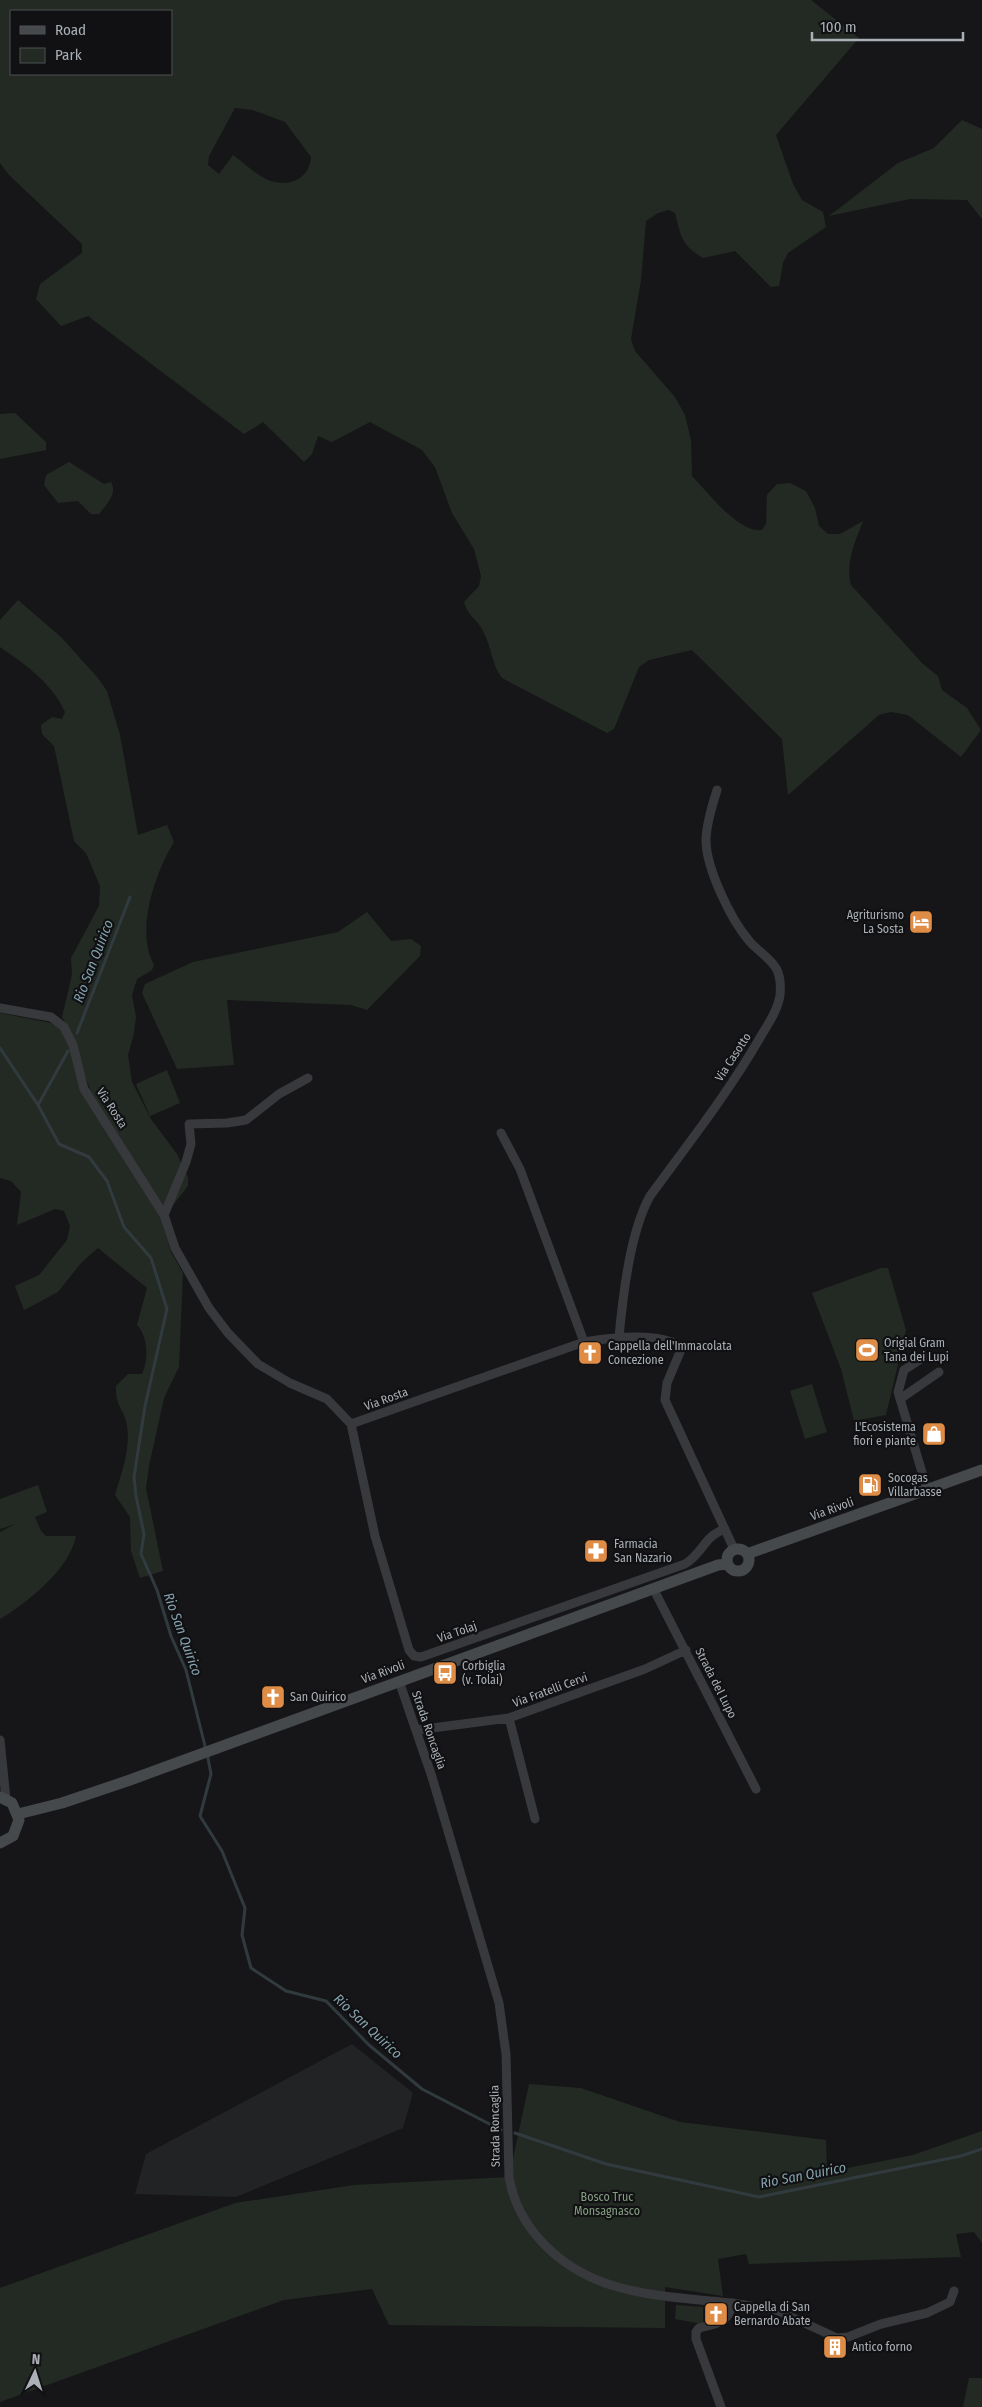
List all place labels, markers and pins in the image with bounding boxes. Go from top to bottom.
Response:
place label: Agriturismo La Sosta [847,908,904,936]
hotel icon: Agriturismo La Sosta [908,909,934,935]
place label: Origial Gram Tana dei Lupi [884,1336,949,1364]
sports icon: Origial Gram Tana dei Lupi [854,1337,880,1363]
place label: Cappella dell'Immacolata Concezione [608,1339,732,1367]
church icon: Cappella dell'Immacolata Concezione [577,1340,603,1366]
place label: L'Ecosistema fiori e piante [853,1420,916,1448]
shop icon: L'Ecosistema fiori e piante [921,1421,947,1447]
place label: Socogas Villarbasse [888,1471,942,1499]
fuel station icon: Socogas Villarbasse [857,1472,883,1498]
place label: Farmacia San Nazario [614,1537,672,1565]
pharmacy icon: Farmacia San Nazario [583,1538,609,1564]
place label: Corbiglia (v. Tolai) [462,1659,506,1687]
bus stop icon: Corbiglia (v. Tolai) [432,1660,458,1686]
church icon: San Quirico [260,1684,286,1710]
place label: San Quirico [290,1690,346,1704]
place label: Cappella di San Bernardo Abate [734,2300,811,2328]
church icon: Cappella di San Bernardo Abate [703,2301,729,2327]
building icon: Antico forno [822,2334,848,2360]
place label: Antico forno [852,2340,912,2354]

